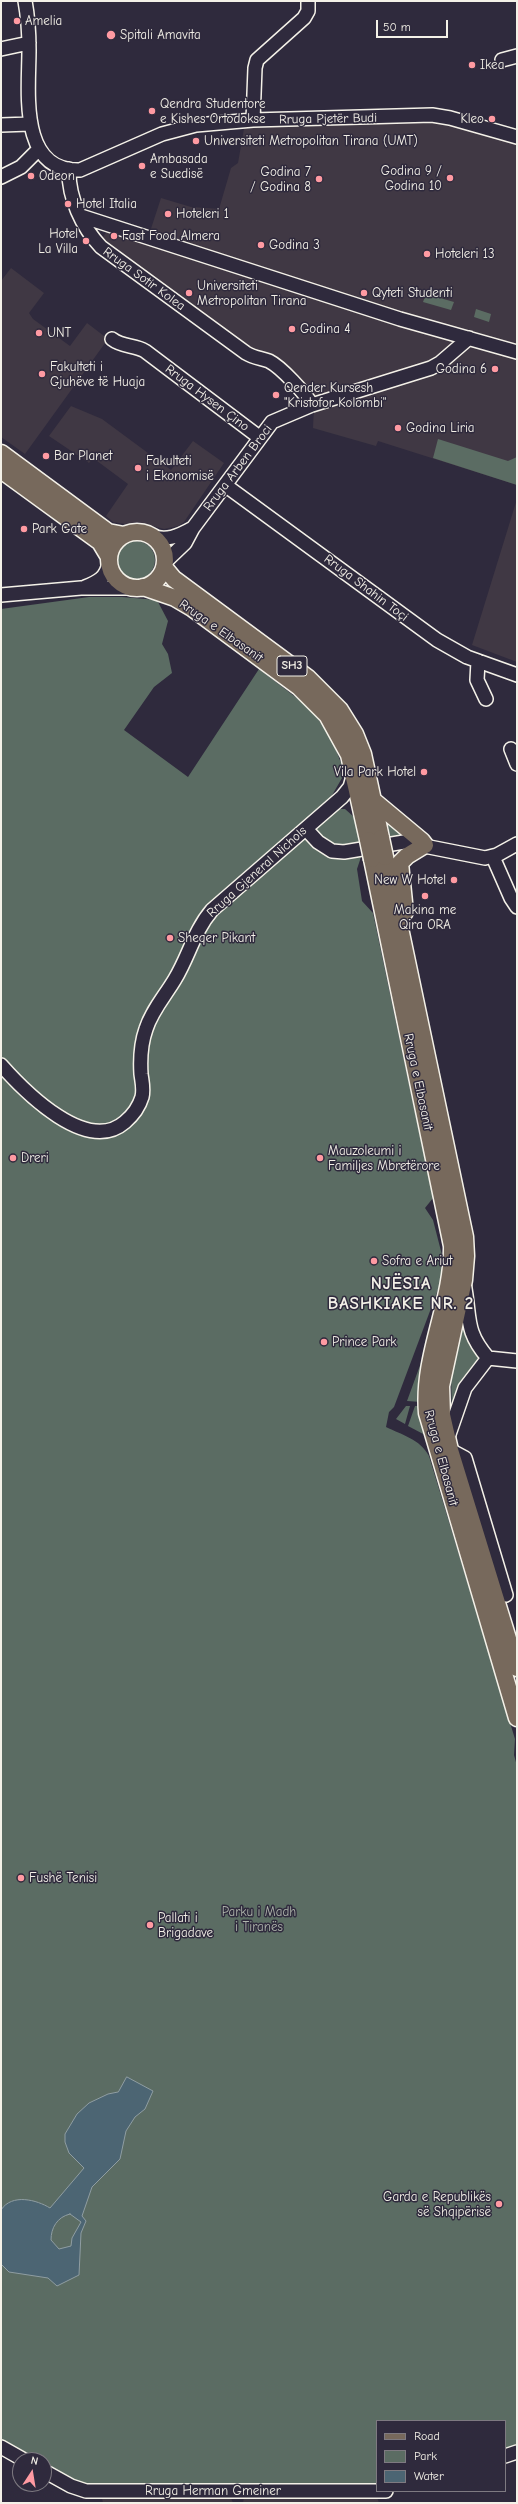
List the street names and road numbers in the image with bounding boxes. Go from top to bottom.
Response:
street label: Rruga Pjetër Budi [279,110,377,128]
street label: Rruga Sotir Kolea [100,244,188,314]
street label: Rruga Hysen Çino [162,361,252,435]
street label: Rruga Arben Broci [200,422,276,514]
street label: Rruga Shahin Toçi [321,551,411,625]
street label: Rruga e Elbasanit [176,596,266,666]
road number: SH3 [277,656,307,676]
street label: Rruga Gjeneral Nichols [204,823,310,921]
street label: Rruga e Elbasanit [400,1032,436,1132]
street label: Rruga e Elbasanit [421,1408,461,1508]
street label: Rruga Herman Gmeiner [145,2483,281,2499]

